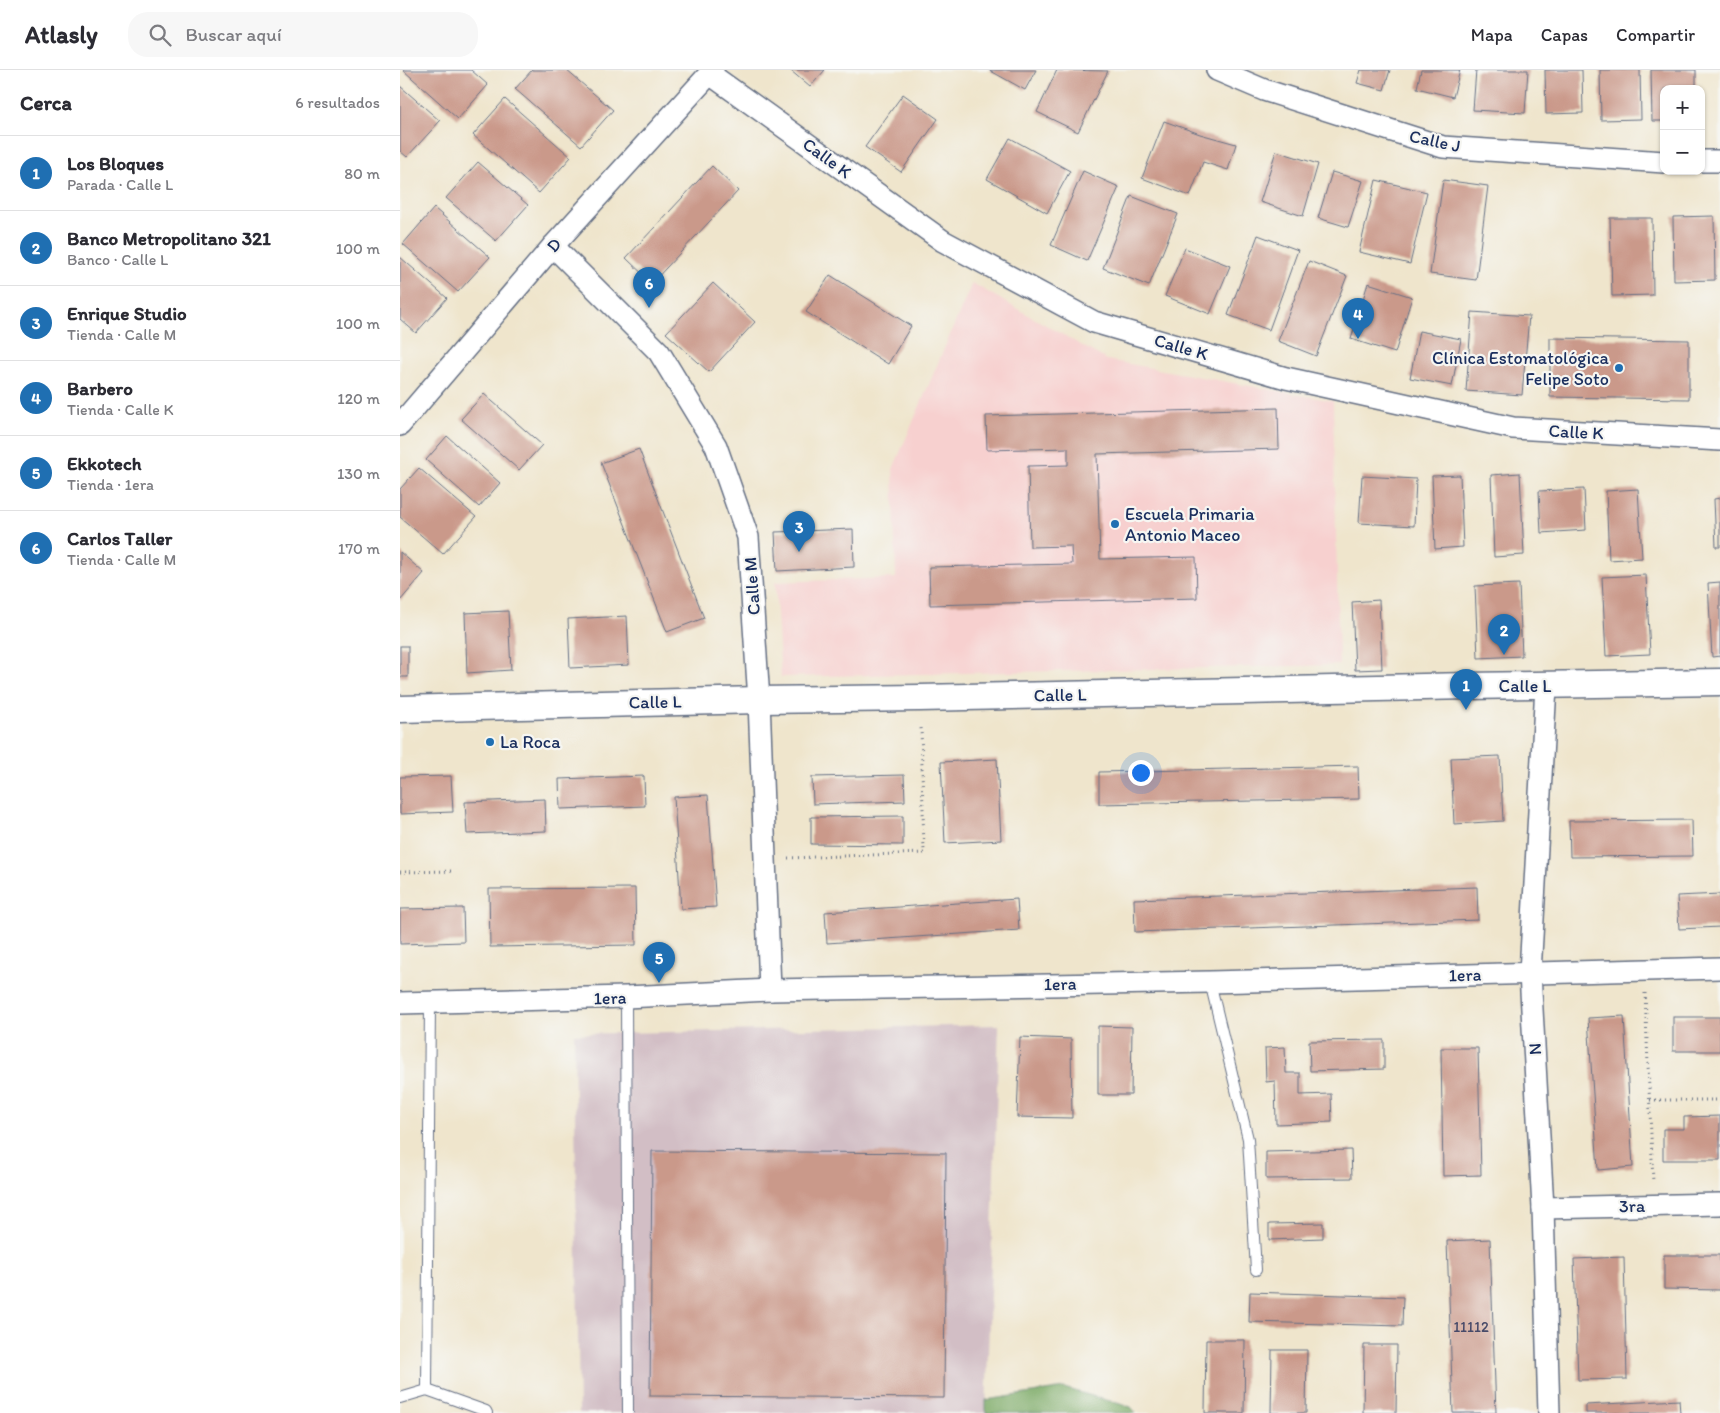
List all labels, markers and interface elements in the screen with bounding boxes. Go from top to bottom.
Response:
search box [128,12,478,57]
text: Atlasly [25,20,98,49]
icon: search [146,21,174,49]
text: Buscar aquí [186,23,282,46]
text: Mapa [1471,24,1513,46]
text: Capas [1541,24,1588,46]
text: Compartir [1616,24,1695,46]
map controls [1660,85,1705,175]
button: + [1660,85,1705,130]
text: Cerca [20,90,72,115]
text: 6 resultados [295,93,380,112]
street label: Calle J [1407,125,1463,157]
button: − [1660,130,1705,175]
street label: Calle K [798,133,856,183]
text: Los Bloques [67,152,164,175]
text: 1 [32,164,40,183]
text: 80 m [344,164,380,183]
text: Parada · Calle L [67,175,173,194]
text: Banco Metropolitano 321 [67,227,271,250]
street label: D [542,233,566,257]
text: 2 [32,239,40,258]
text: 100 m [336,239,380,258]
text: Banco · Calle L [67,250,168,269]
pin: 6 [633,267,665,308]
pin: 4 [1342,298,1374,339]
text: Enrique Studio [67,302,187,325]
text: 3 [32,314,40,333]
text: 100 m [336,314,380,333]
text: Tienda · Calle M [67,325,176,344]
street label: Calle K [1152,329,1210,365]
place label: Clínica Estomatológica Felipe Soto [1432,347,1610,390]
marker: Clínica Estomatológica Felipe Soto [1613,362,1625,374]
text: Barbero [67,377,133,400]
text: 4 [31,389,41,408]
text: 120 m [337,389,380,408]
text: Tienda · Calle K [67,400,174,419]
street label: Calle K [1548,420,1604,444]
text: Ekkotech [67,452,142,475]
text: 5 [32,464,40,483]
text: 130 m [337,464,380,483]
text: Tienda · 1era [67,475,154,494]
place label: Escuela Primaria Antonio Maceo [1125,503,1255,546]
pin: 3 [783,511,815,552]
marker: Escuela Primaria Antonio Maceo [1109,518,1121,530]
text: Carlos Taller [67,527,172,550]
text: 6 [32,539,40,558]
text: 170 m [338,539,380,558]
text: Tienda · Calle M [67,550,176,569]
street label: Calle M [739,556,765,616]
pin: 2 [1488,614,1520,655]
pin: 1 [1450,669,1482,710]
street label: Calle L [1499,675,1551,697]
street label: Calle L [1033,684,1087,706]
street label: Calle L [628,691,682,713]
place label: La Roca [500,731,561,753]
marker: La Roca [484,736,496,748]
your location [1128,760,1154,786]
pin: 5 [643,942,675,983]
street label: 1era [1448,963,1482,987]
street label: 1era [1043,973,1077,995]
street label: 1era [593,986,627,1010]
street label: N [1524,1042,1546,1056]
street label: 3ra [1619,1195,1646,1217]
house number: 11112 [1453,1318,1489,1336]

